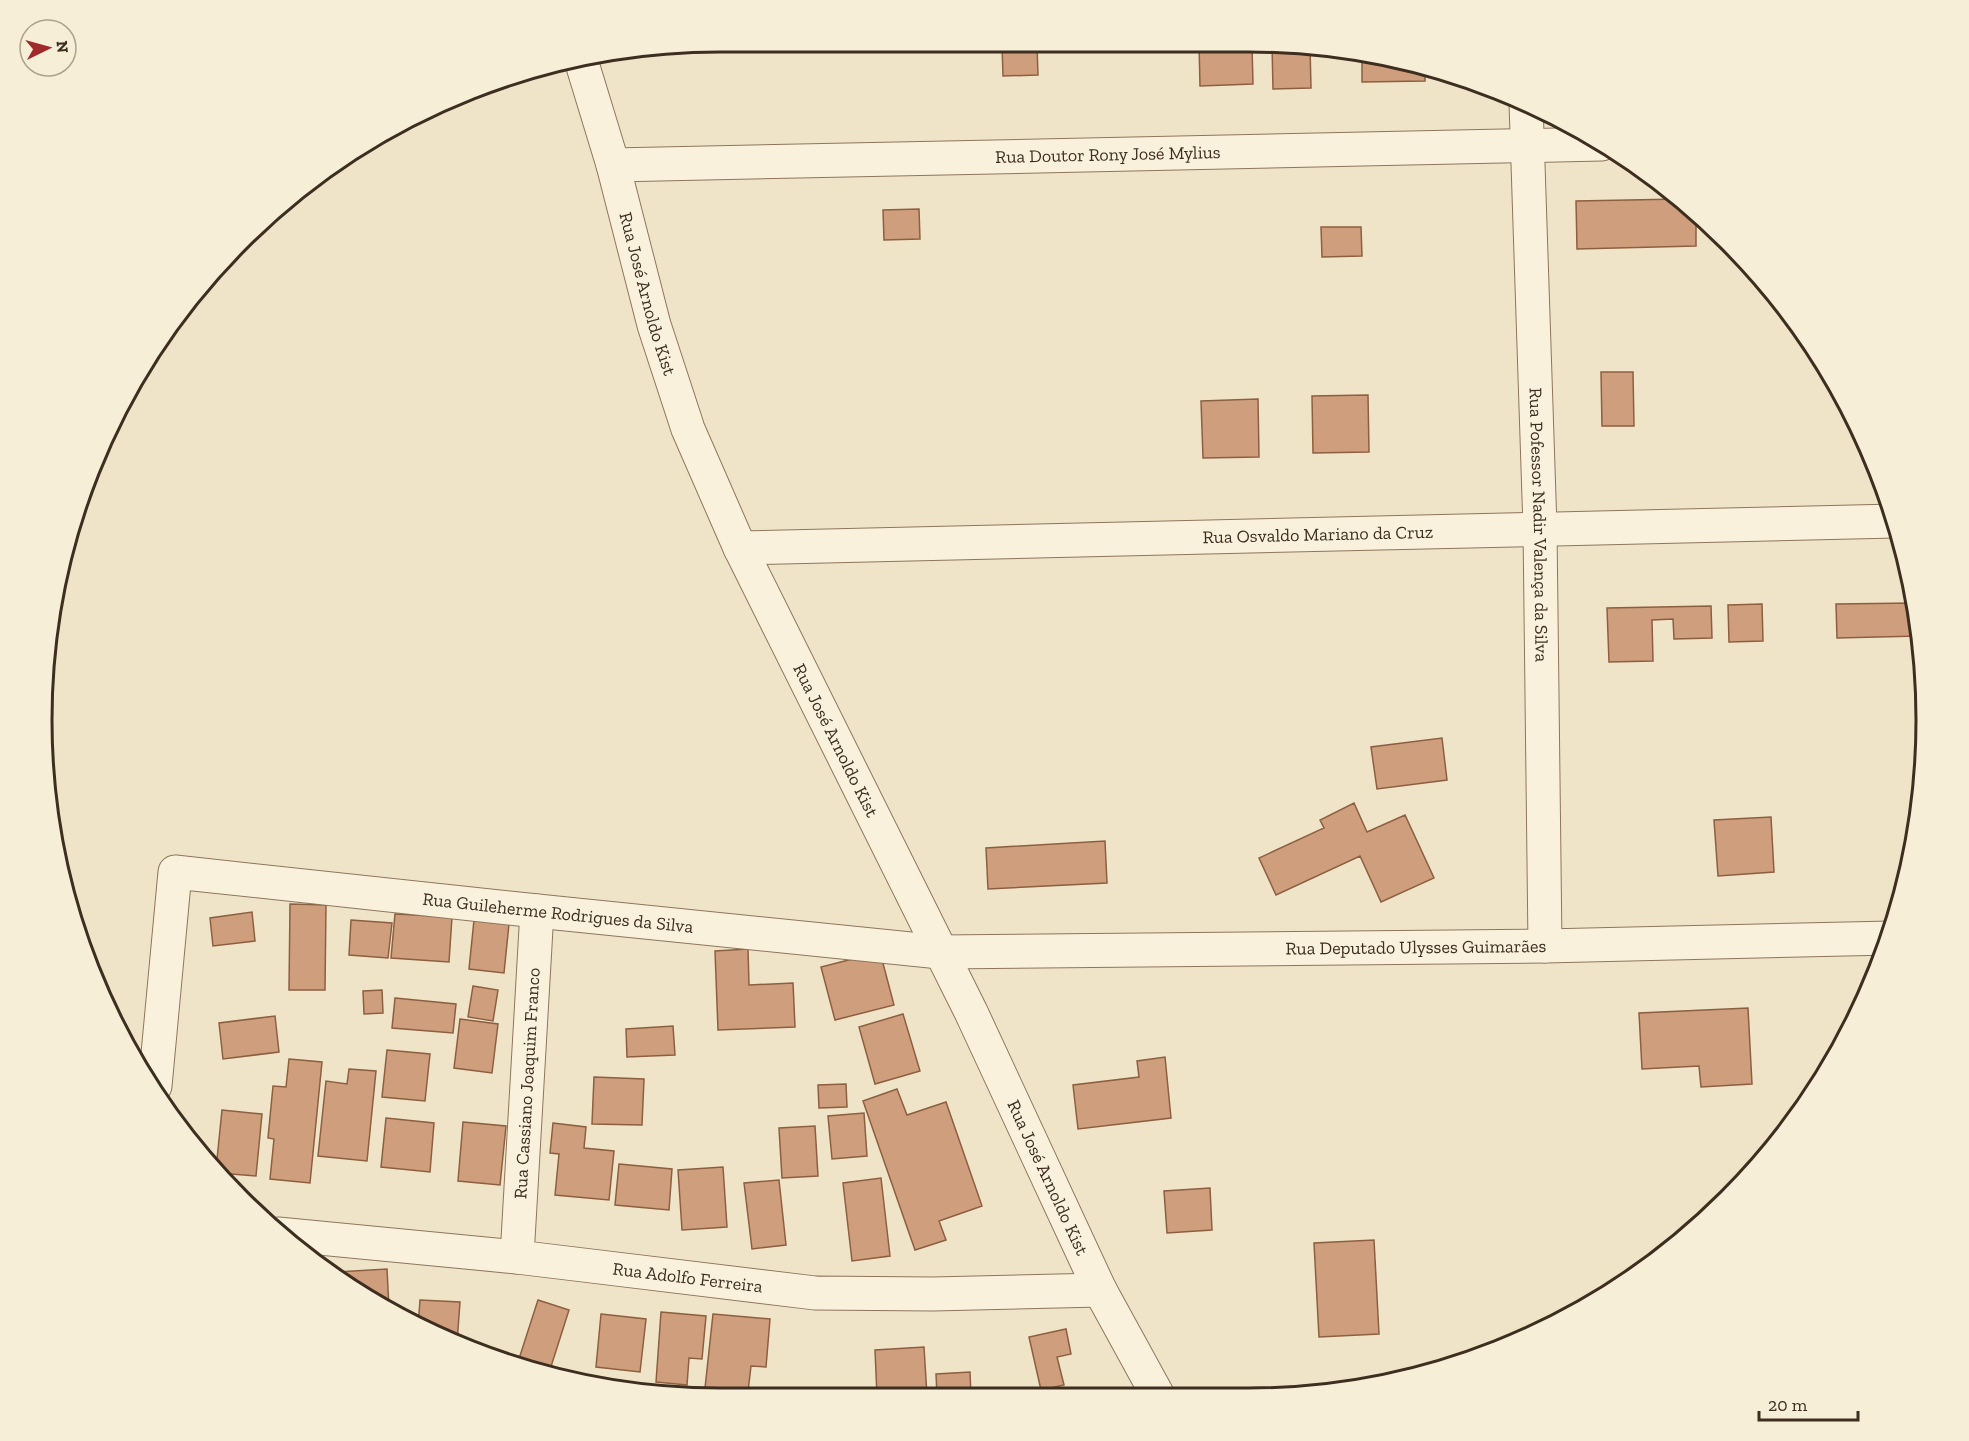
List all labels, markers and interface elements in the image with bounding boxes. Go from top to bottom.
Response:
north arrow [18,18,78,78]
text: N [52,40,72,54]
street label: Rua Doutor Rony José Mylius [995,141,1221,168]
street label: Rua José Arnoldo Kist [614,210,681,378]
street label: Rua Pofessor Nadir Valença da Silva [1524,387,1553,663]
street label: Rua Osvaldo Mariano da Cruz [1202,521,1433,548]
street label: Rua José Arnoldo Kist [788,660,883,821]
street label: Rua Guileherme Rodrigues da Silva [421,888,695,938]
street label: Rua Deputado Ulysses Guimarães [1285,935,1547,960]
street label: Rua Cassiano Joaquim Franco [509,967,545,1199]
street label: Rua José Arnoldo Kist [1002,1096,1093,1259]
street label: Rua Adolfo Ferreira [611,1258,764,1298]
scale bar [1759,1384,1858,1422]
text: 20 m [1768,1394,1808,1416]

